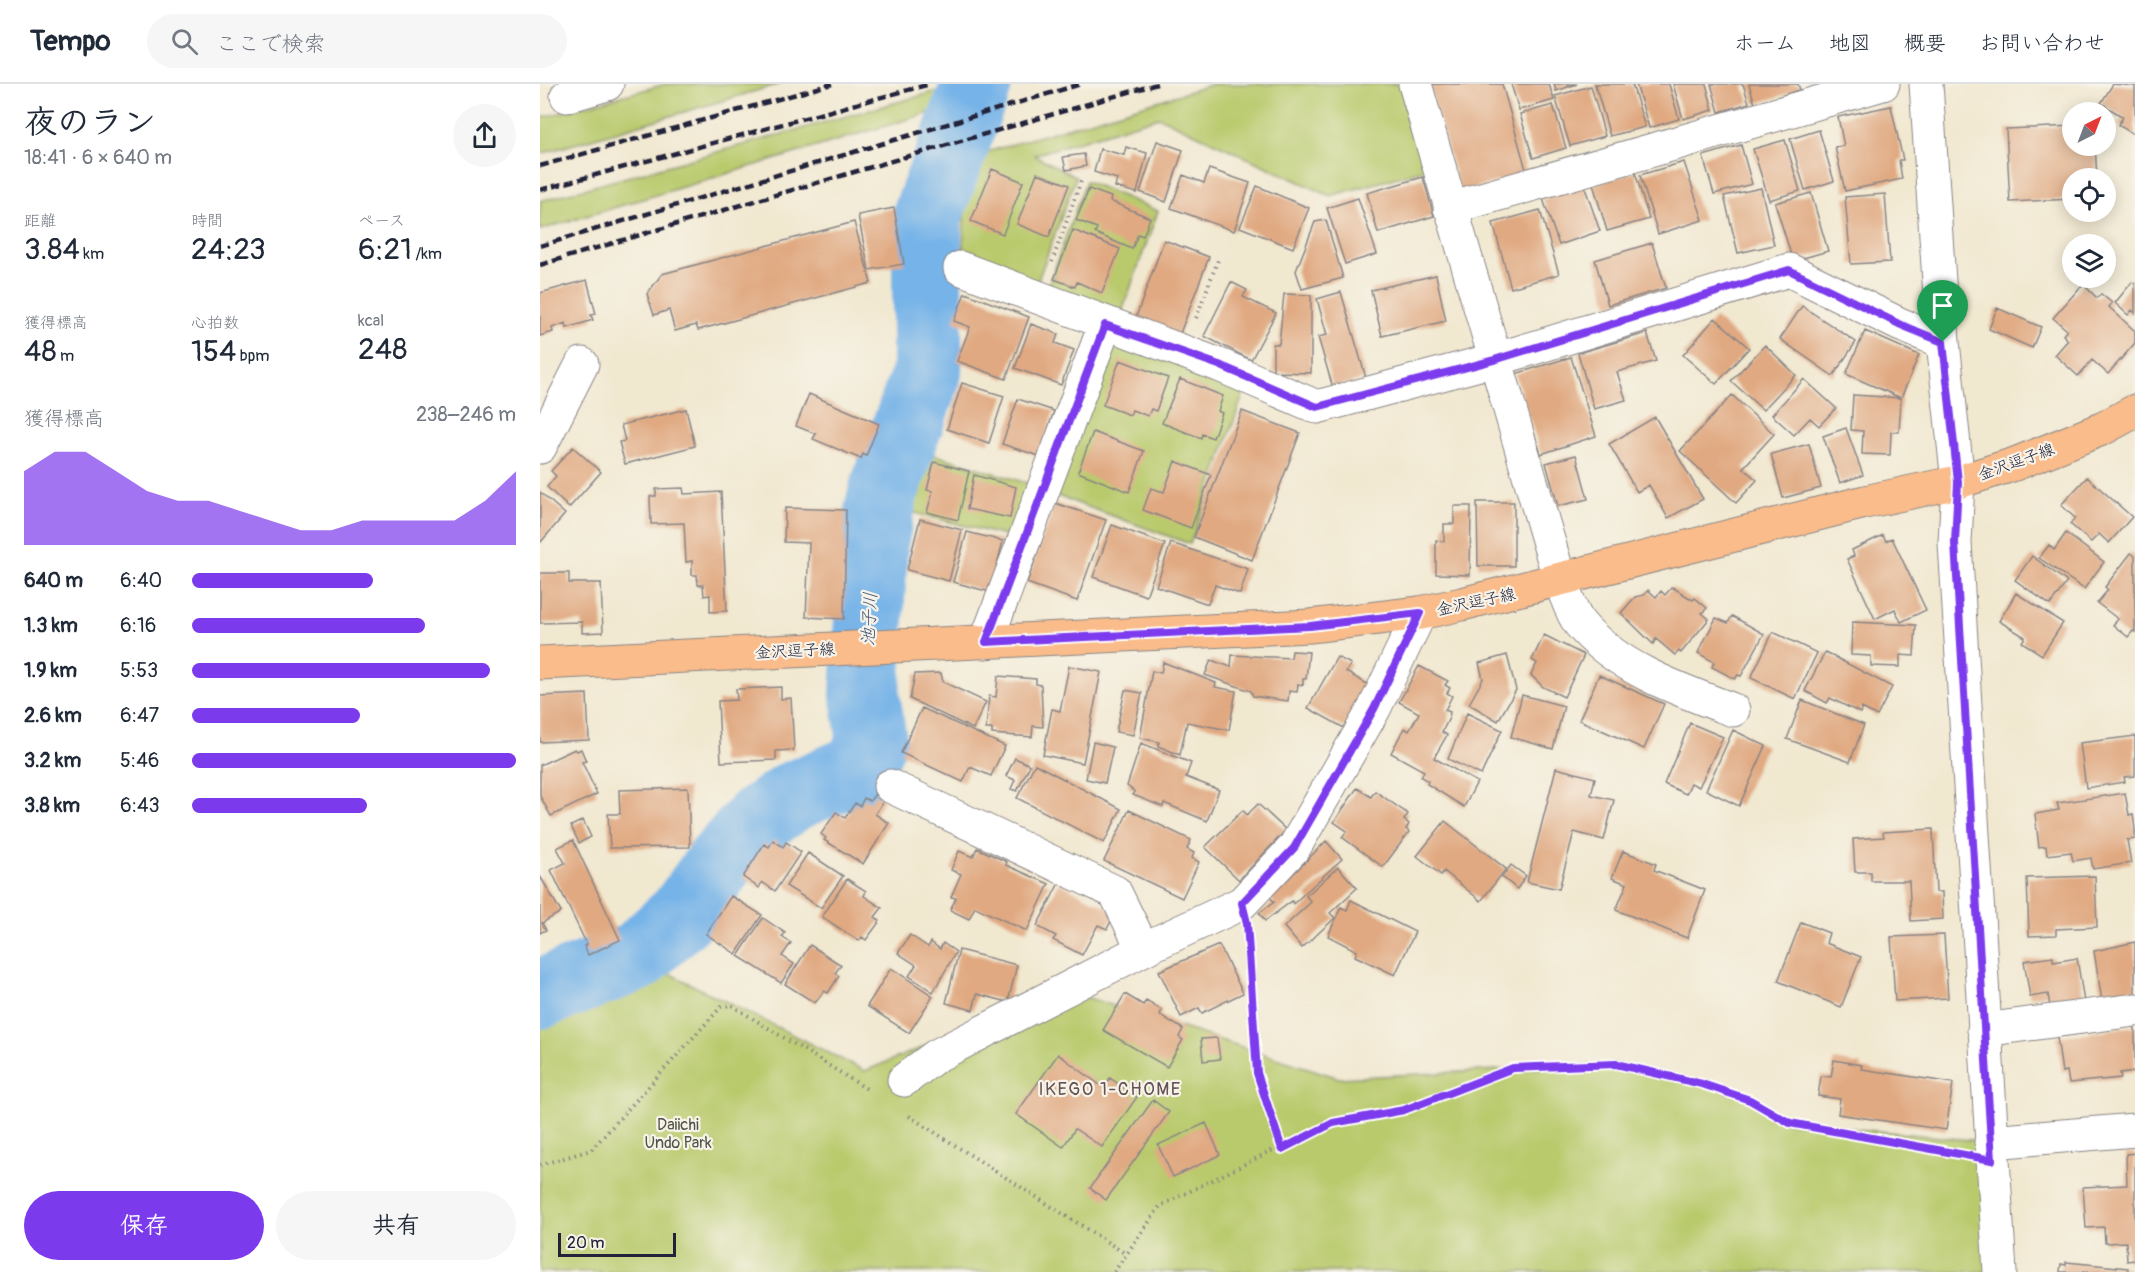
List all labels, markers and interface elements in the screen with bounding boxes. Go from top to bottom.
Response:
search box [147,14,567,68]
text: Tempo [30,24,111,59]
icon: search [168,25,201,58]
text: ここで検索 [216,30,326,58]
text: ホーム [1734,30,1796,57]
text: 地図 [1829,30,1871,57]
text: 概要 [1904,30,1946,57]
text: お問い合わせ [1979,30,2105,57]
text: 夜のラン [24,102,156,143]
north arrow [2062,102,2116,156]
map controls [2062,102,2116,288]
button: share [453,104,516,167]
text: 18:41 · 6 × 640 m [24,145,172,170]
button: locate [2062,168,2116,222]
text: 距離 [24,211,56,231]
text: 時間 [191,211,223,231]
text: ペース [358,211,405,231]
text: 3.84 [24,231,80,268]
text: 24:23 [191,231,266,268]
text: 6:21 [358,231,412,268]
button: layers [2062,234,2116,288]
text: km [80,244,104,264]
text: /km [412,244,442,264]
pin [1917,280,1968,342]
icon: arrive [1926,289,1959,322]
text: kcal [358,311,384,331]
text: 獲得標高 [24,313,88,333]
text: 心拍数 [191,313,239,333]
text: 248 [358,331,407,368]
text: 48 [24,333,57,370]
text: 154 [191,333,236,370]
text: m [57,346,74,366]
text: bpm [236,346,269,366]
text: 238–246 m [416,402,516,427]
text: 獲得標高 [24,406,104,431]
street label: 金沢逗子線 [1975,439,2057,485]
text: 640 m [24,568,83,593]
text: 6:40 [120,568,162,593]
street label: 金沢逗子線 [1435,584,1517,620]
water label: 池子川 [857,591,882,647]
text: 1.3 km [24,613,78,638]
text: 6:16 [120,613,156,638]
street label: 金沢逗子線 [755,639,836,663]
text: 1.9 km [24,658,77,683]
text: 5:53 [120,658,158,683]
text: 2.6 km [24,703,82,728]
text: 6:47 [120,703,159,728]
text: 3.2 km [24,748,81,773]
text: 5:46 [120,748,159,773]
text: 3.8 km [24,793,80,818]
text: 6:43 [120,793,160,818]
district label: IKEGO 1-CHOME [1038,1078,1182,1101]
park label: Daiichi Undo Park [644,1115,712,1153]
button: 保存 [24,1191,264,1260]
button: 共有 [276,1191,516,1260]
scale bar [558,1230,676,1258]
text: 20 m [567,1233,605,1253]

